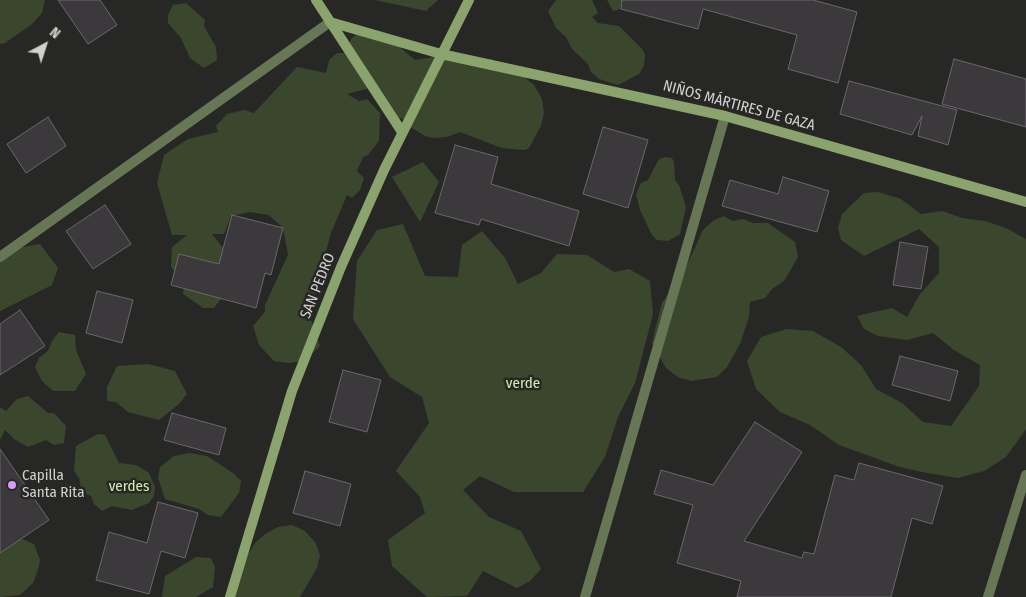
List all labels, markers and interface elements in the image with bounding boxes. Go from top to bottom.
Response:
north arrow [20,20,70,70]
text: N [46,24,64,42]
street label: NIÑOS MÁRTIRES DE GAZA [661,77,817,135]
street label: SAN PEDRO [297,251,339,321]
park label: verde [506,375,540,393]
place label: Capilla Santa Rita [22,467,84,502]
park label: verdes [109,478,149,496]
marker: Capilla Santa Rita [6,479,18,491]

